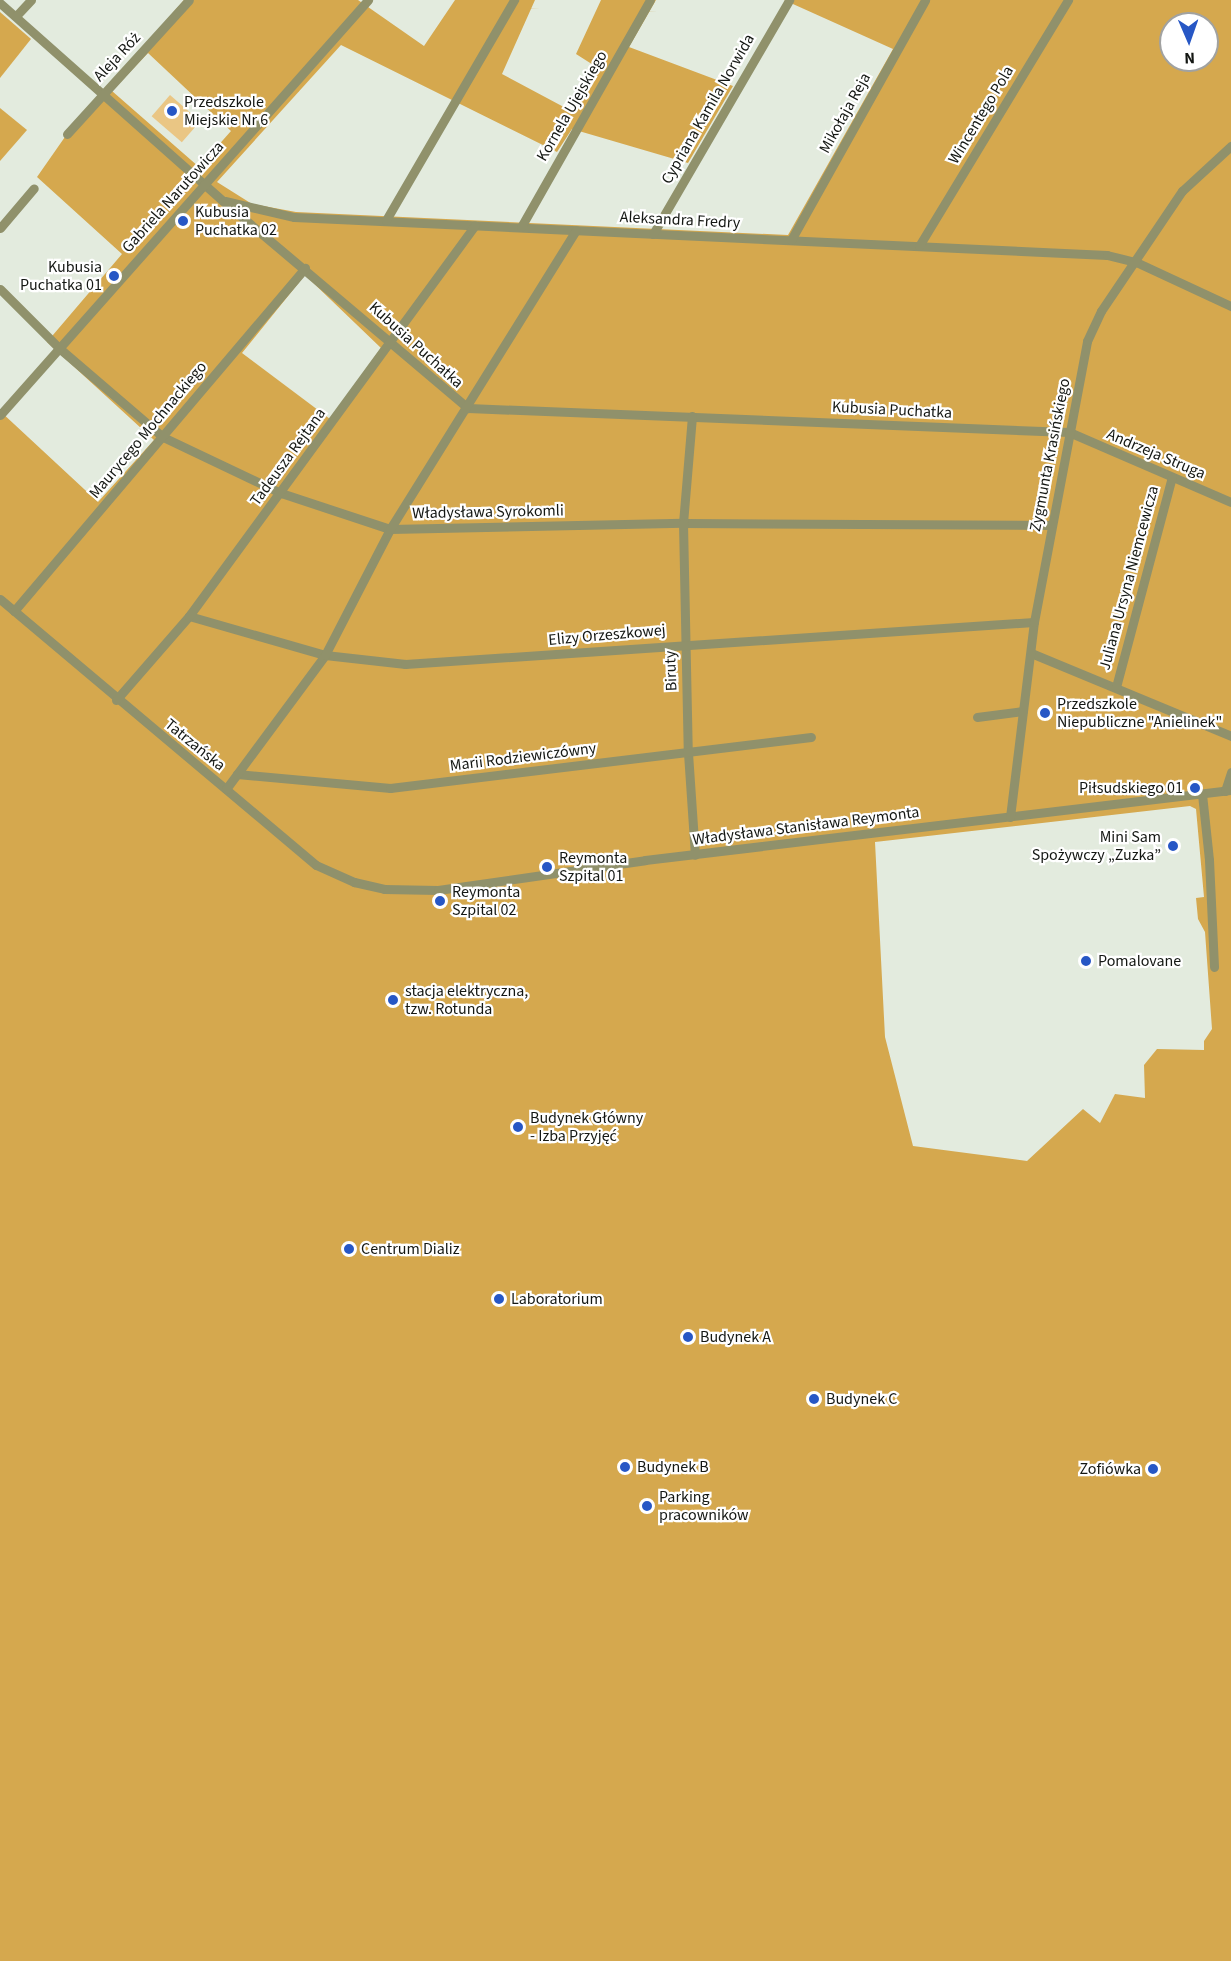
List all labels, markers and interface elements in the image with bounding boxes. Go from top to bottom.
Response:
north arrow [1159,12,1219,72]
street label: Aleja Róż [89,28,145,86]
street label: Cypriana Kamila Norwida [657,31,759,187]
street label: Kornela Ujejskiego [533,47,611,165]
text: N [1184,47,1195,69]
street label: Wincentego Pola [944,62,1018,168]
street label: Mikołaja Reja [815,70,875,156]
place label: Przedszkole Miejskie Nr 6 [184,92,268,130]
marker: Przedszkole Miejskie Nr 6 [165,104,179,118]
street label: Gabriela Narutowicza [118,137,228,257]
place label: Kubusia Puchatka 02 [195,202,277,240]
street label: Aleksandra Fredry [619,207,741,233]
marker: Kubusia Puchatka 02 [176,214,190,228]
place label: Kubusia Puchatka 01 [20,257,102,295]
marker: Kubusia Puchatka 01 [107,269,121,283]
street label: Kubusia Puchatka [365,298,467,392]
street label: Maurycego Mochnackiego [85,358,211,502]
street label: Zygmunta Krasińskiego [1026,377,1074,533]
street label: Kubusia Puchatka [832,397,952,423]
street label: Tadeusza Rejtana [246,404,330,510]
street label: Andrzeja Struga [1104,425,1208,483]
street label: Juliana Ursyna Niemcewicza [1095,484,1163,672]
street label: Władysława Syrokomli [412,501,564,523]
street label: Elizy Orzeszkowej [548,620,666,650]
street label: Biruty [661,650,681,692]
place label: Przedszkole Niepubliczne "Anielinek" [1057,694,1222,732]
marker: Przedszkole Niepubliczne "Anielinek" [1038,706,1052,720]
street label: Tatrzańska [161,715,229,775]
street label: Marii Rodziewiczówny [449,738,597,776]
place label: Piłsudskiego 01 [1079,778,1183,798]
marker: Piłsudskiego 01 [1188,781,1202,795]
street label: Władysława Stanisława Reymonta [692,803,920,849]
place label: Mini Sam Spożywczy „Zuzka” [1032,827,1161,865]
marker: Mini Sam Spożywczy „Zuzka” [1166,839,1180,853]
place label: Reymonta Szpital 01 [559,848,627,886]
marker: Reymonta Szpital 01 [540,860,554,874]
place label: Reymonta Szpital 02 [452,882,520,920]
marker: Reymonta Szpital 02 [433,894,447,908]
place label: Pomalovane [1098,951,1181,971]
marker: Pomalovane [1079,954,1093,968]
place label: stacja elektryczna, tzw. Rotunda [405,981,528,1019]
marker: stacja elektryczna, tzw. Rotunda [386,993,400,1007]
place label: Budynek Główny - Izba Przyjęć [530,1108,643,1146]
marker: Budynek Główny - Izba Przyjęć [511,1120,525,1134]
place label: Centrum Dializ [361,1239,460,1259]
marker: Centrum Dializ [342,1242,356,1256]
place label: Laboratorium [511,1289,603,1309]
marker: Laboratorium [492,1292,506,1306]
place label: Budynek A [700,1327,771,1347]
marker: Budynek A [681,1330,695,1344]
place label: Budynek C [826,1389,897,1409]
marker: Budynek C [807,1392,821,1406]
place label: Budynek B [637,1457,709,1477]
place label: Zofiówka [1080,1459,1141,1479]
marker: Budynek B [618,1460,632,1474]
marker: Zofiówka [1146,1462,1160,1476]
place label: Parking pracowników [659,1487,749,1525]
marker: Parking pracowników [640,1499,654,1513]

